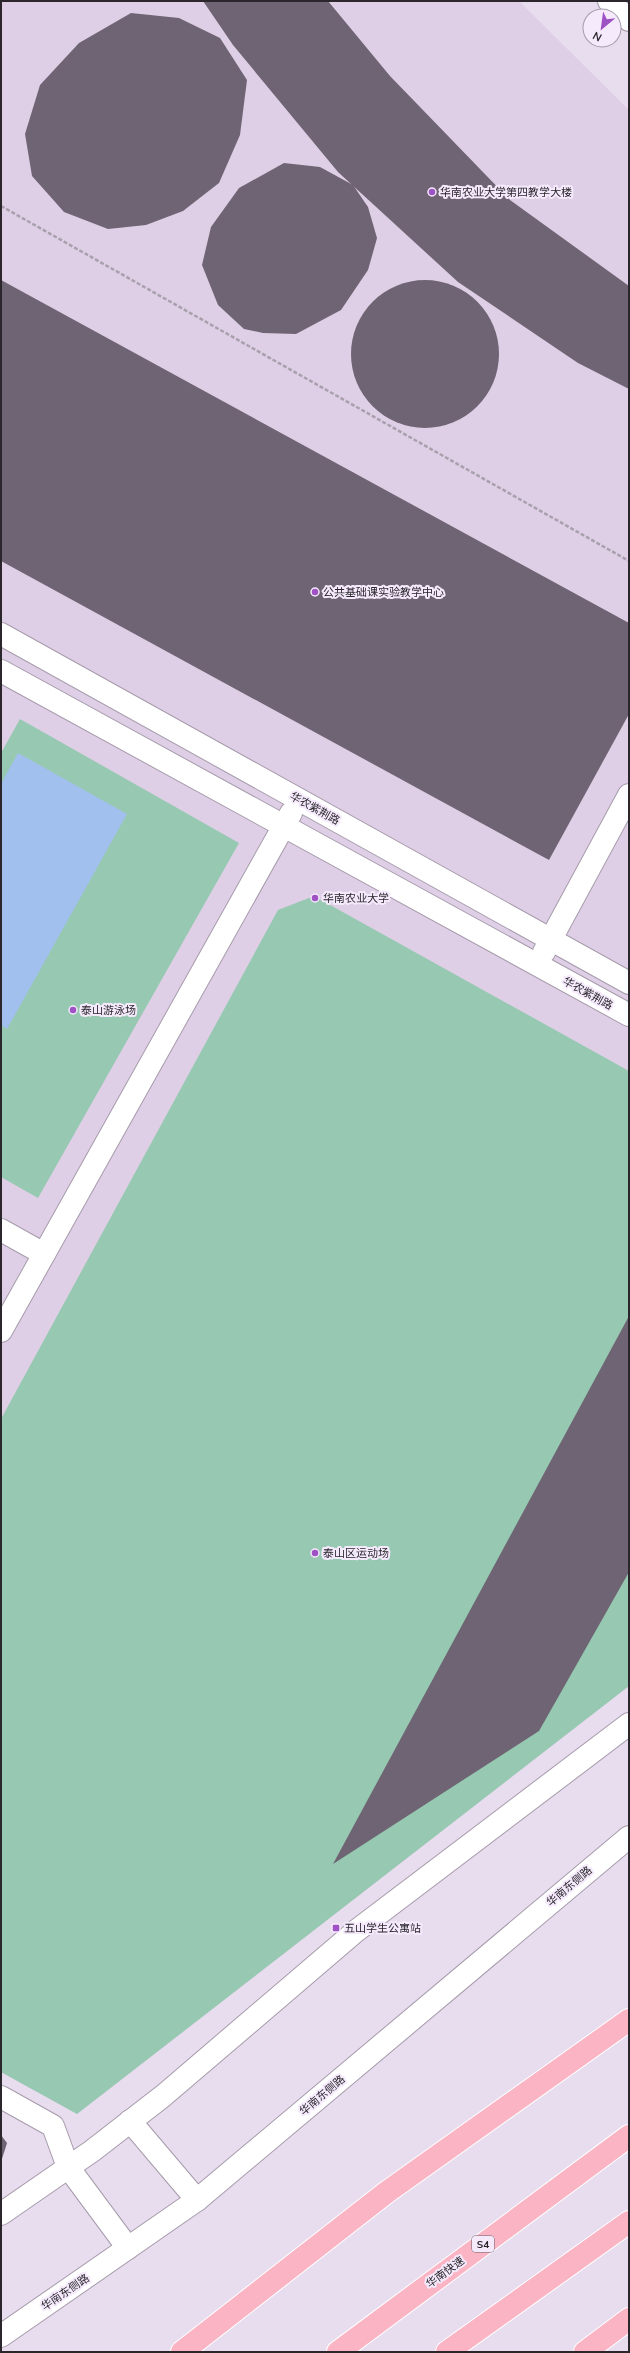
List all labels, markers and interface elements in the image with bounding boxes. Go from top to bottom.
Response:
north arrow [582,8,622,48]
text: N [590,29,604,45]
place label: 华南农业大学第四教学大楼 [440,185,572,199]
marker: 华南农业大学第四教学大楼 [427,187,437,197]
place label: 公共基础课实验教学中心 [323,585,444,599]
marker: 公共基础课实验教学中心 [310,587,320,597]
street label: 华农紫荆路 [288,789,342,827]
place label: 华南农业大学 [323,891,389,905]
marker: 华南农业大学 [310,893,320,903]
street label: 华农紫荆路 [561,974,615,1012]
place label: 泰山游泳场 [81,1003,136,1017]
marker: 泰山游泳场 [68,1005,78,1015]
place label: 泰山区运动场 [323,1546,389,1560]
marker: 泰山区运动场 [310,1548,320,1558]
street label: 华南东侧路 [543,1863,595,1909]
place label: 五山学生公寓站 [344,1921,421,1935]
marker: 五山学生公寓站 [331,1923,341,1933]
street label: 华南东侧路 [296,2072,348,2118]
road number: S4 [472,2236,494,2252]
street label: 华南快速 [423,2253,467,2291]
street label: 华南东侧路 [38,2271,92,2313]

